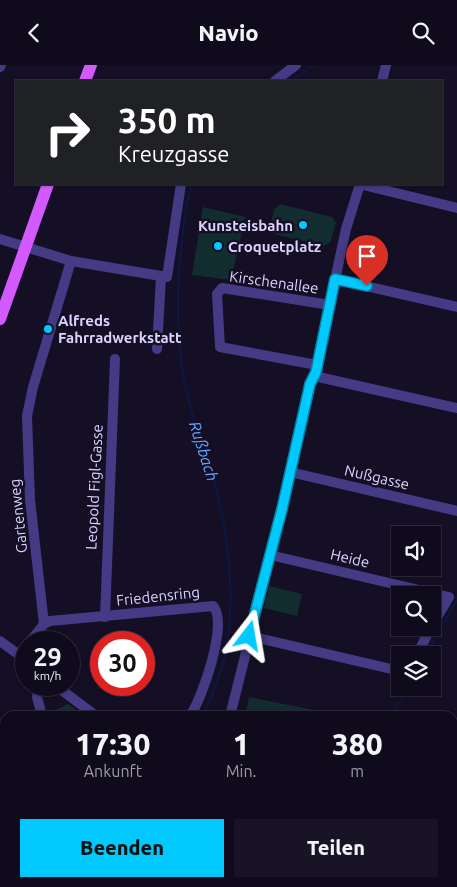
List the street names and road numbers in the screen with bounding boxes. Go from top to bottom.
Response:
street label: Kirschenallee [228,267,320,297]
street label: Leopold Figl-Gasse [82,424,106,550]
street label: Nußgasse [343,461,411,493]
street label: Gartenweg [6,478,30,554]
street label: Heide [329,545,371,571]
street label: Friedensring [115,583,201,609]

